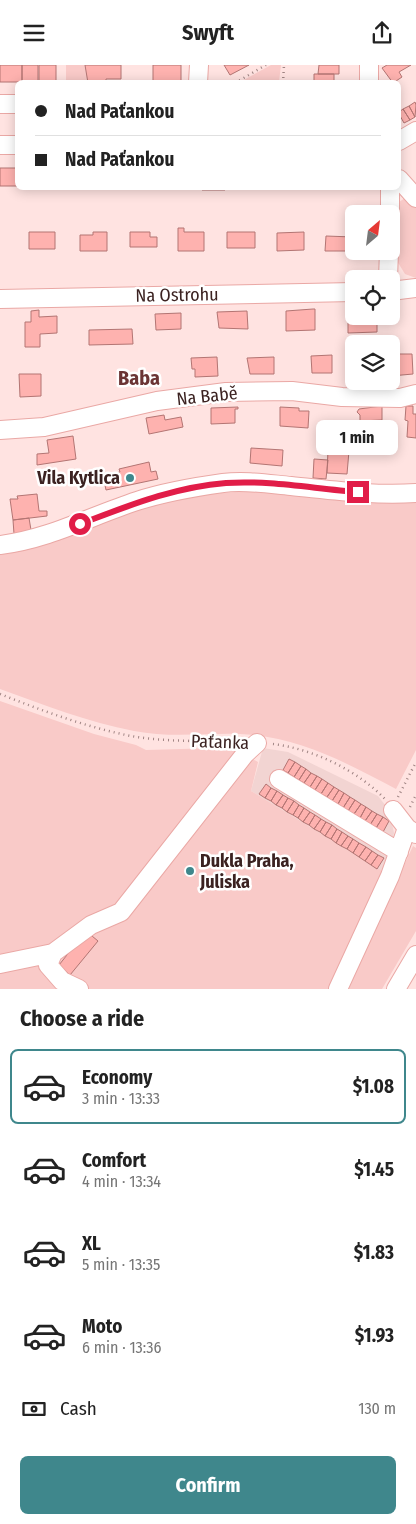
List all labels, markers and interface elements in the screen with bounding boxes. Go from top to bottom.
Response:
icon: menu [20,19,48,47]
text: Swyft [182,19,234,46]
icon: share [368,19,396,47]
text: Nad Paťankou [65,100,174,123]
text: Nad Paťankou [65,148,174,171]
north arrow [345,205,400,260]
map controls [345,205,400,390]
button: locate [345,270,400,325]
street label: Na Ostrohu [135,283,219,307]
button: layers [345,335,400,390]
district label: Baba [118,366,160,390]
street label: Na Babě [175,382,239,410]
callout: 1 min [317,419,399,455]
text: 1 min [340,428,374,447]
place label: Vila Kytlica [36,467,120,489]
marker: Vila Kytlica [124,472,136,484]
route end [347,481,369,503]
route start [69,513,91,535]
street label: Paťanka [190,730,250,754]
place label: Dukla Praha, Juliska [199,850,294,893]
marker: Dukla Praha, Juliska [184,865,196,877]
text: Choose a ride [20,1005,144,1032]
icon: car [22,1064,67,1109]
text: Economy [82,1066,152,1089]
text: $1.08 [353,1075,394,1098]
text: 3 min · 13:33 [82,1089,160,1108]
icon: car [22,1147,67,1192]
text: Comfort [82,1149,146,1172]
text: $1.45 [354,1158,394,1181]
text: 4 min · 13:34 [82,1172,161,1191]
icon: car [22,1230,67,1275]
text: XL [82,1232,101,1255]
text: $1.83 [354,1241,394,1264]
text: 5 min · 13:35 [82,1255,160,1274]
icon: car [22,1313,67,1358]
text: Moto [82,1315,122,1338]
text: $1.93 [355,1324,394,1347]
text: 6 min · 13:36 [82,1338,162,1357]
icon: cash [20,1395,48,1423]
text: Cash [60,1397,97,1420]
text: 130 m [358,1399,396,1418]
button: Confirm [20,1456,396,1514]

